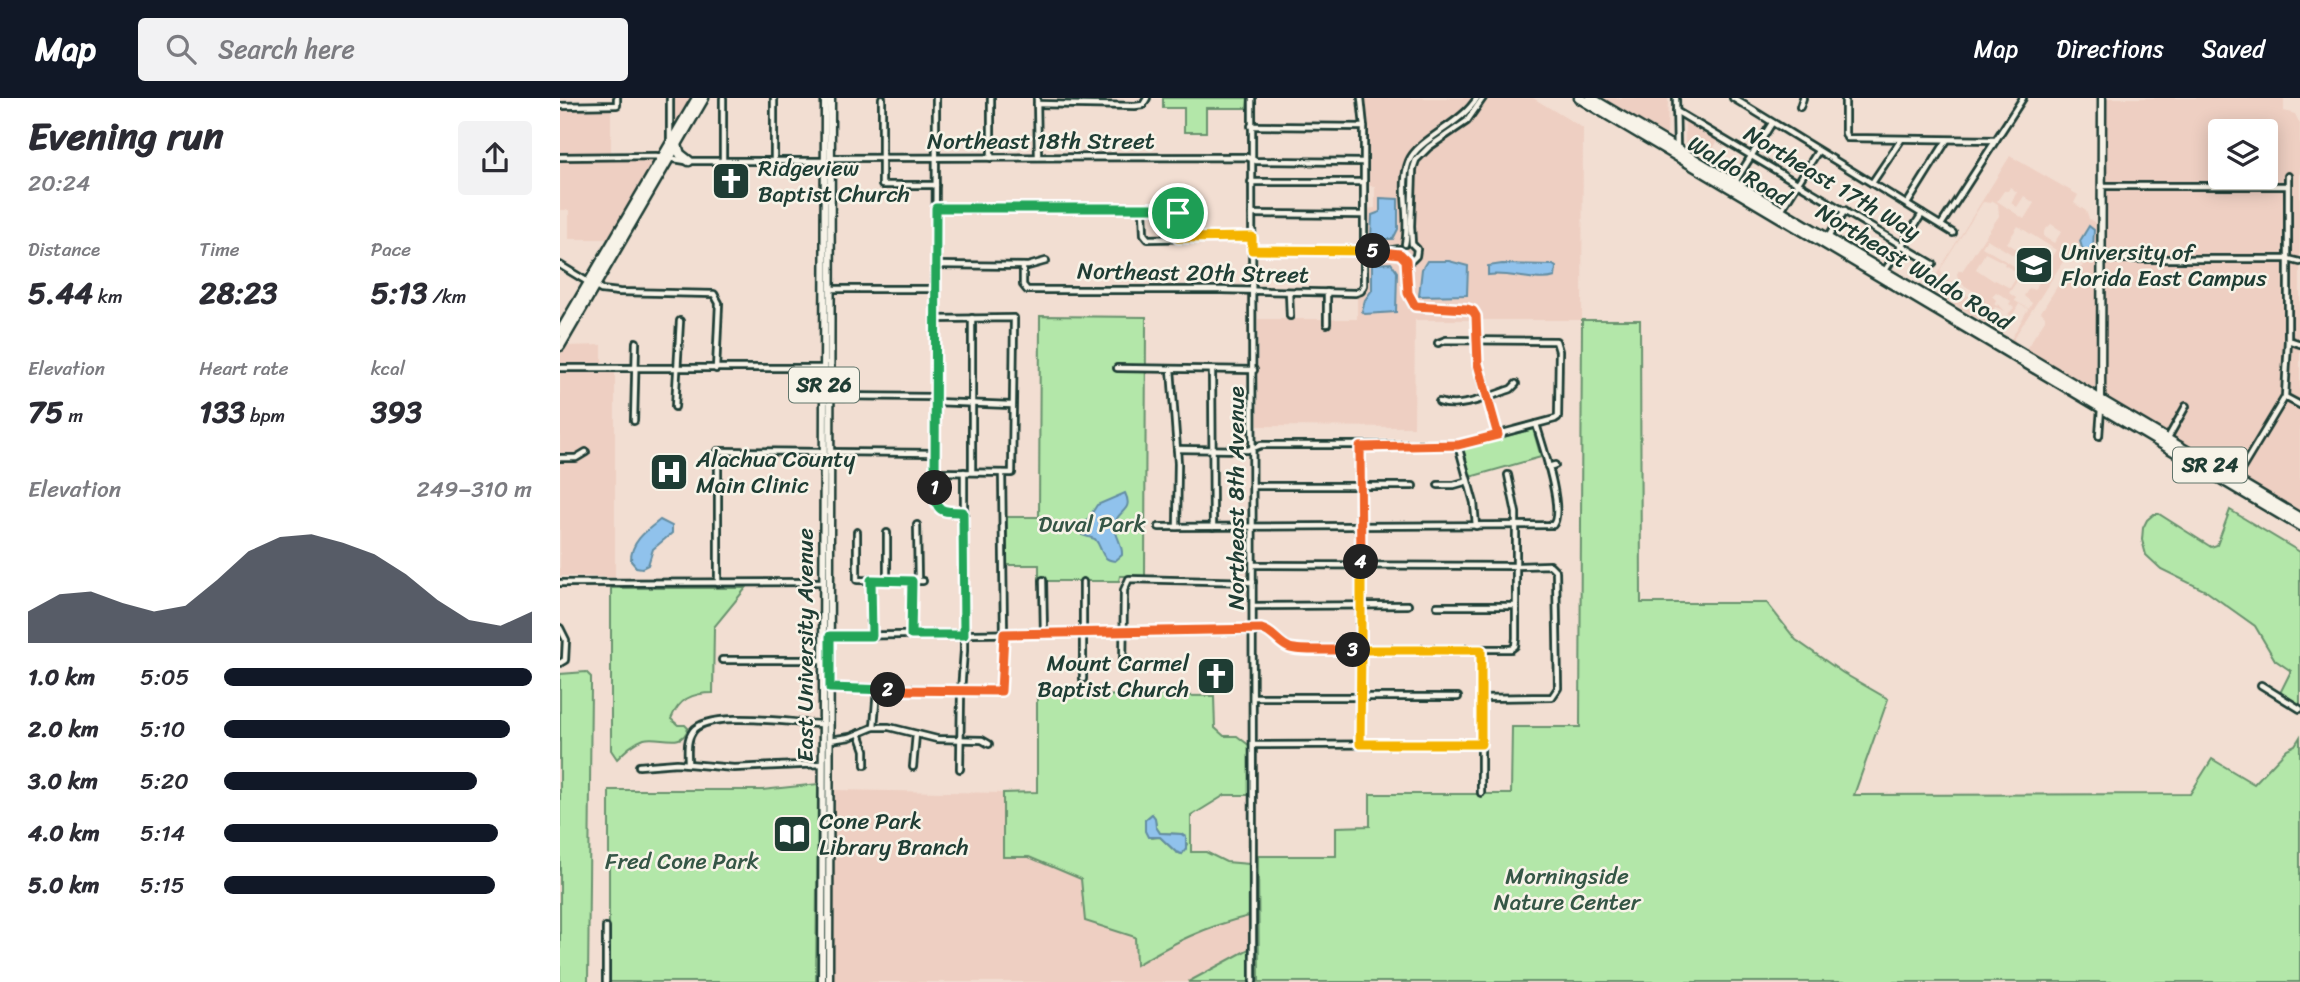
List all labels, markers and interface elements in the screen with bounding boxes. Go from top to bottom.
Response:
search box [138,18,628,81]
text: Map [35,20,96,78]
text: Search here [218,26,355,72]
text: Map [1974,28,2018,70]
text: Directions [2056,28,2164,70]
text: Saved [2202,28,2265,70]
icon: search [162,30,200,68]
text: Evening run [28,103,224,170]
street label: Northeast 17th Way [1735,114,1929,252]
map controls [2208,119,2278,189]
button: layers [2208,119,2278,189]
button: share [458,121,532,195]
street label: Northeast 18th Street [927,121,1155,162]
street label: Waldo Road [1679,124,1800,219]
place label: Ridgeview Baptist Church [758,148,910,215]
church icon: Ridgeview Baptist Church [710,160,752,202]
text: 20:24 [28,163,90,204]
pin [1148,183,1208,243]
street label: Northeast Waldo Road [1808,192,2022,343]
icon: arrive [1159,194,1197,232]
place label: University of Florida East Campus [2061,232,2267,299]
text: Distance [28,233,100,266]
text: Time [199,233,240,266]
text: Pace [371,233,411,266]
pin: 5 [1356,234,1390,268]
text: 5 [1367,234,1378,267]
school or university icon: University of Florida East Campus [2013,244,2055,286]
street label: Northeast 20th Street [1077,250,1309,296]
text: 5.44 [28,266,93,320]
text: 28:23 [199,266,278,320]
text: 5:13 [371,266,427,320]
text: km [93,280,123,313]
text: /km [427,280,466,313]
text: Elevation [28,352,105,385]
text: Heart rate [199,352,289,385]
text: kcal [371,352,405,385]
road number: SR 26 [789,368,859,402]
text: 75 [28,385,63,439]
text: 133 [199,385,245,439]
text: 393 [371,385,422,439]
street label: Northeast 8th Avenue [1216,386,1257,610]
text: m [63,399,83,432]
text: bpm [245,399,285,432]
place label: Alachua County Main Clinic [695,439,855,506]
road number: SR 24 [2173,448,2247,482]
hospital icon: Alachua County Main Clinic [648,451,690,493]
text: Elevation [28,469,121,510]
text: 249–310 m [417,469,532,510]
pin: 1 [918,470,952,506]
text: 1 [930,471,939,504]
park label: Duval Park [1038,504,1147,545]
street label: East University Avenue [785,528,826,762]
pin: 4 [1344,545,1378,580]
text: 4 [1355,545,1366,578]
pin: 3 [1336,632,1370,668]
text: 3 [1347,633,1358,666]
place label: Mount Carmel Baptist Church [1037,643,1189,710]
church icon: Mount Carmel Baptist Church [1195,655,1237,697]
text: 1.0 km [28,657,95,698]
text: 5:05 [140,657,190,698]
pin: 2 [870,672,906,708]
text: 2 [882,673,893,706]
text: 2.0 km [28,709,99,750]
text: 5:10 [140,709,185,750]
text: 3.0 km [28,761,98,802]
text: 5:20 [140,761,189,802]
place label: Cone Park Library Branch [819,801,968,868]
text: 4.0 km [28,813,100,854]
text: 5:14 [140,813,185,854]
library icon: Cone Park Library Branch [771,813,813,855]
park label: Fred Cone Park [605,841,759,882]
park label: Morningside Nature Center [1494,856,1642,923]
text: 5.0 km [28,865,99,906]
text: 5:15 [140,865,185,906]

